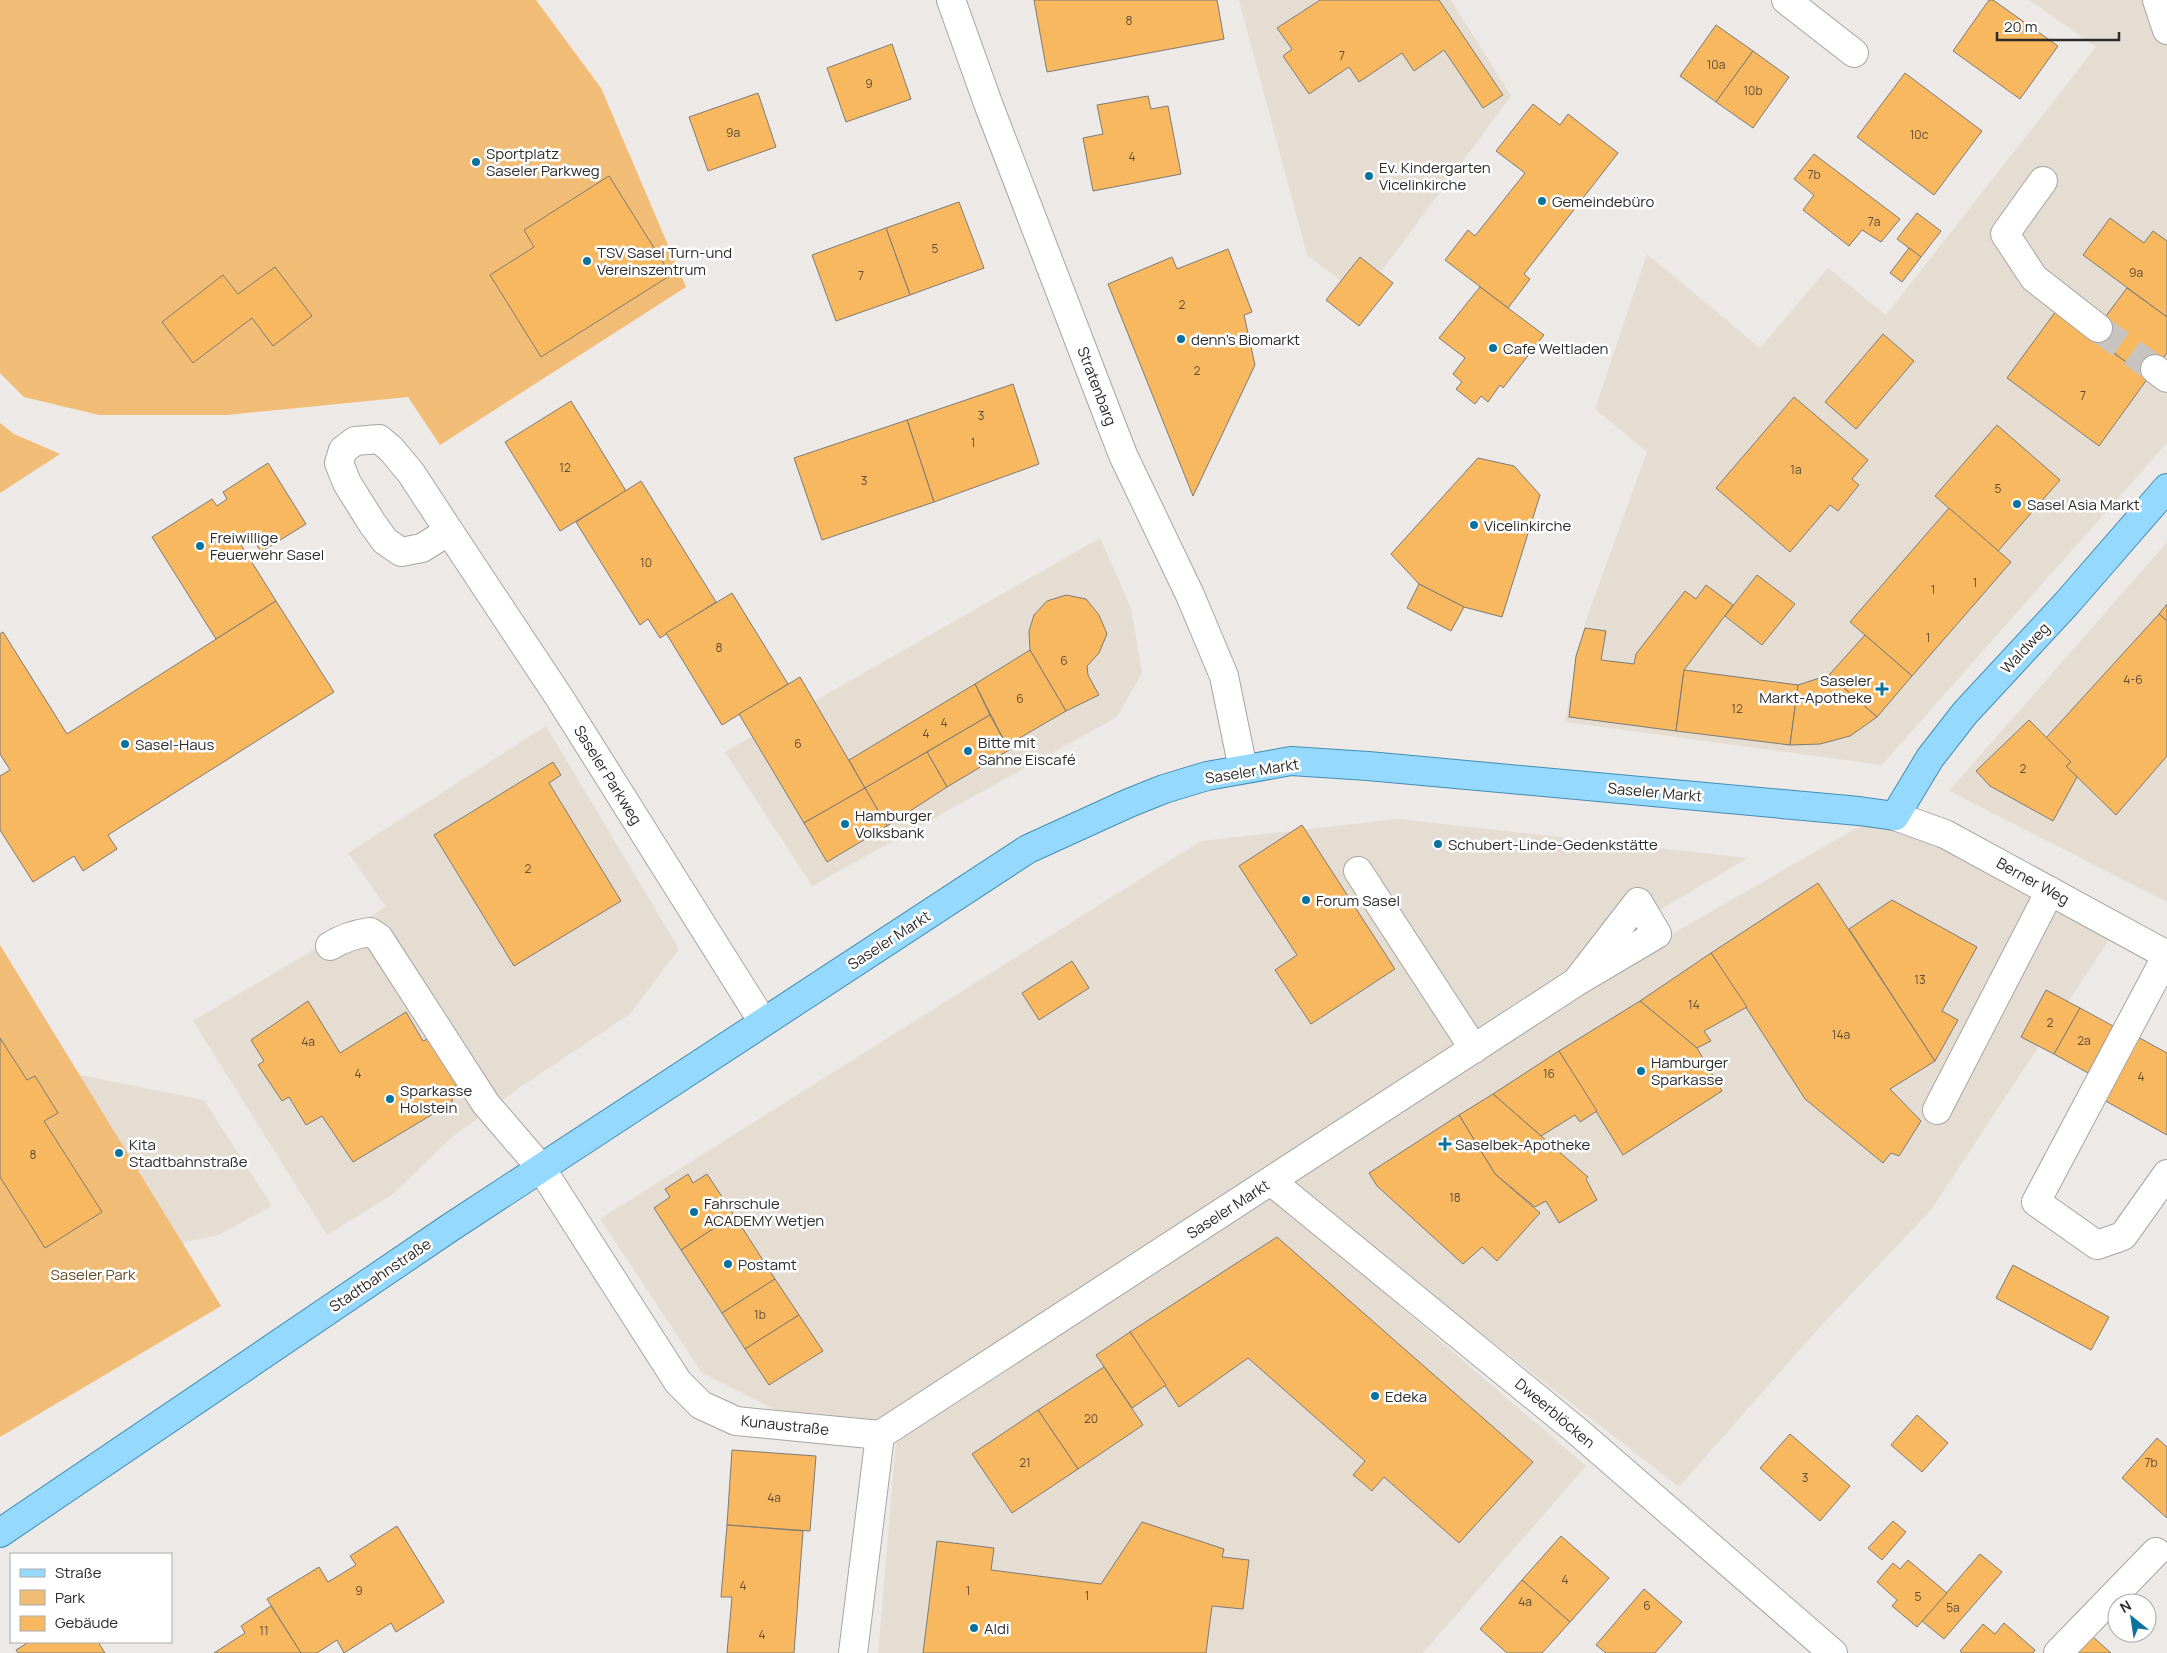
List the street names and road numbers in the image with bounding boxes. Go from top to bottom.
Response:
street label: Stratenbarg [1072,343,1122,429]
street label: Waldweg [1996,618,2054,678]
street label: Saseler Parkweg [569,721,647,829]
street label: Saseler Markt [1204,753,1300,789]
street label: Saseler Markt [1607,777,1703,807]
street label: Berner Weg [1993,852,2073,910]
street label: Saseler Markt [844,905,934,975]
street label: Saseler Markt [1183,1174,1273,1244]
street label: Stadtbahnstraße [325,1233,435,1317]
street label: Dweerblöcken [1511,1373,1600,1453]
street label: Kunaustraße [740,1410,830,1440]

